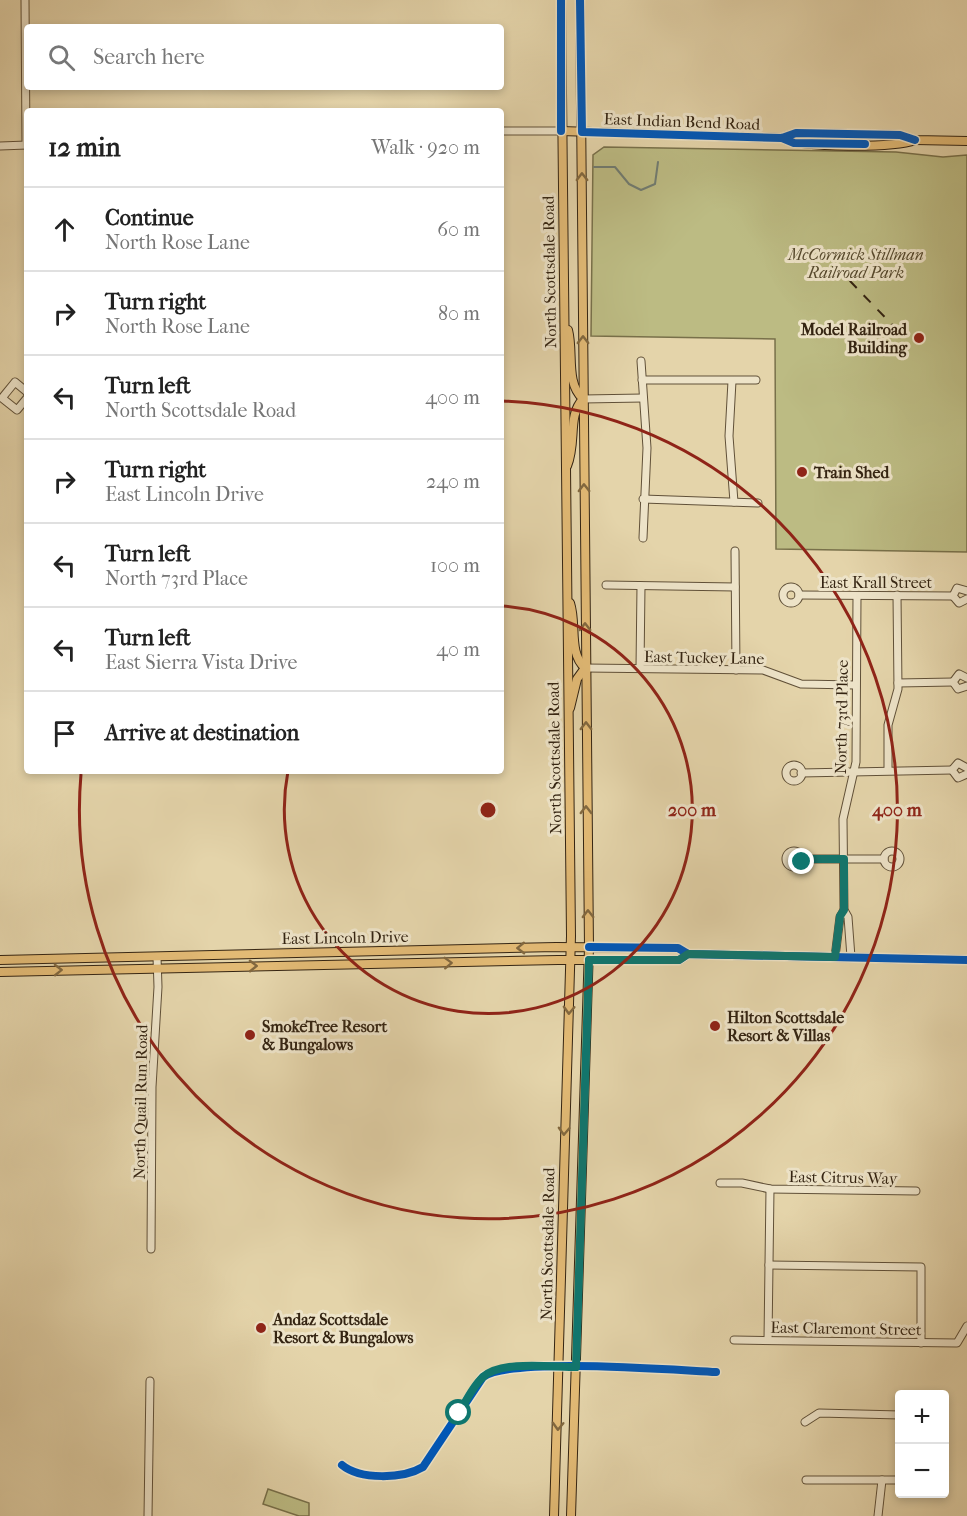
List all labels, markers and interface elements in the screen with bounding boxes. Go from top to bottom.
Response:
search box [24,24,504,90]
icon: search [45,41,78,74]
text: Search here [93,44,205,70]
street label: East Indian Bend Road [603,109,761,134]
text: 12 min [48,132,121,163]
text: Walk · 920 m [371,136,480,159]
one-way arrow [576,173,588,182]
street label: North Scottsdale Road [539,195,560,349]
text: Continue [105,205,194,231]
icon: ahead [48,213,81,246]
text: 60 m [437,218,480,241]
text: North Rose Lane [105,231,250,254]
park label: McCormick Stillman Railroad Park [787,245,924,282]
text: Turn right [105,289,206,315]
icon: right [48,297,81,330]
text: 80 m [438,302,480,325]
text: North Rose Lane [105,315,250,338]
place label: Model Railroad Building [800,320,908,358]
marker: Model Railroad Building [912,331,926,345]
one-way arrow [577,336,589,345]
text: Turn left [105,373,191,399]
icon: left [48,381,81,414]
text: 400 m [425,386,480,409]
text: North Scottsdale Road [105,399,296,422]
text: Turn right [105,457,206,483]
place label: Train Shed [813,463,890,482]
icon: right [48,465,81,498]
marker: Train Shed [795,465,809,479]
text: 240 m [426,470,480,493]
text: East Lincoln Drive [105,483,264,506]
one-way arrow [578,483,590,492]
text: Turn left [105,541,191,567]
icon: left [48,549,81,582]
text: 100 m [430,554,480,577]
text: North 73rd Place [105,567,248,590]
street label: East Krall Street [820,573,933,592]
one-way arrow [579,622,591,631]
text: Turn left [105,625,191,651]
icon: left [48,633,81,666]
text: 40 m [436,638,480,661]
street label: East Tuckey Lane [644,647,764,668]
text: East Sierra Vista Drive [105,651,298,674]
street label: North 73rd Place [831,660,852,774]
street label: North Scottsdale Road [544,681,565,835]
icon: arrive [48,717,81,750]
text: Arrive at destination [105,720,299,746]
one-way arrow [580,722,592,731]
centre of rings [478,800,498,820]
text: 200 m [668,800,717,821]
text: 400 m [871,800,923,821]
one-way arrow [580,805,592,814]
route end [788,848,814,874]
one-way arrow [582,909,594,918]
street label: East Lincoln Drive [281,927,409,948]
one-way arrow [517,942,526,954]
one-way arrow [444,956,453,969]
one-way arrow [249,960,258,972]
one-way arrow [54,964,63,977]
one-way arrow [562,1005,575,1014]
place label: Hilton Scottsdale Resort & Villas [727,1008,844,1045]
place label: SmokeTree Resort & Bungalows [262,1017,387,1055]
marker: Hilton Scottsdale Resort & Villas [708,1019,722,1033]
street label: North Quail Run Road [130,1024,151,1180]
marker: SmokeTree Resort & Bungalows [243,1028,257,1042]
one-way arrow [558,1126,571,1135]
street label: North Scottsdale Road [537,1167,558,1321]
street label: East Citrus Way [788,1167,898,1188]
place label: Andaz Scottsdale Resort & Bungalows [272,1310,414,1348]
street label: East Claremont Street [770,1318,922,1339]
marker: Andaz Scottsdale Resort & Bungalows [254,1321,268,1335]
map controls [895,1390,949,1498]
button: + [895,1390,949,1444]
route start [445,1399,471,1425]
one-way arrow [551,1421,564,1430]
button: − [895,1444,949,1498]

